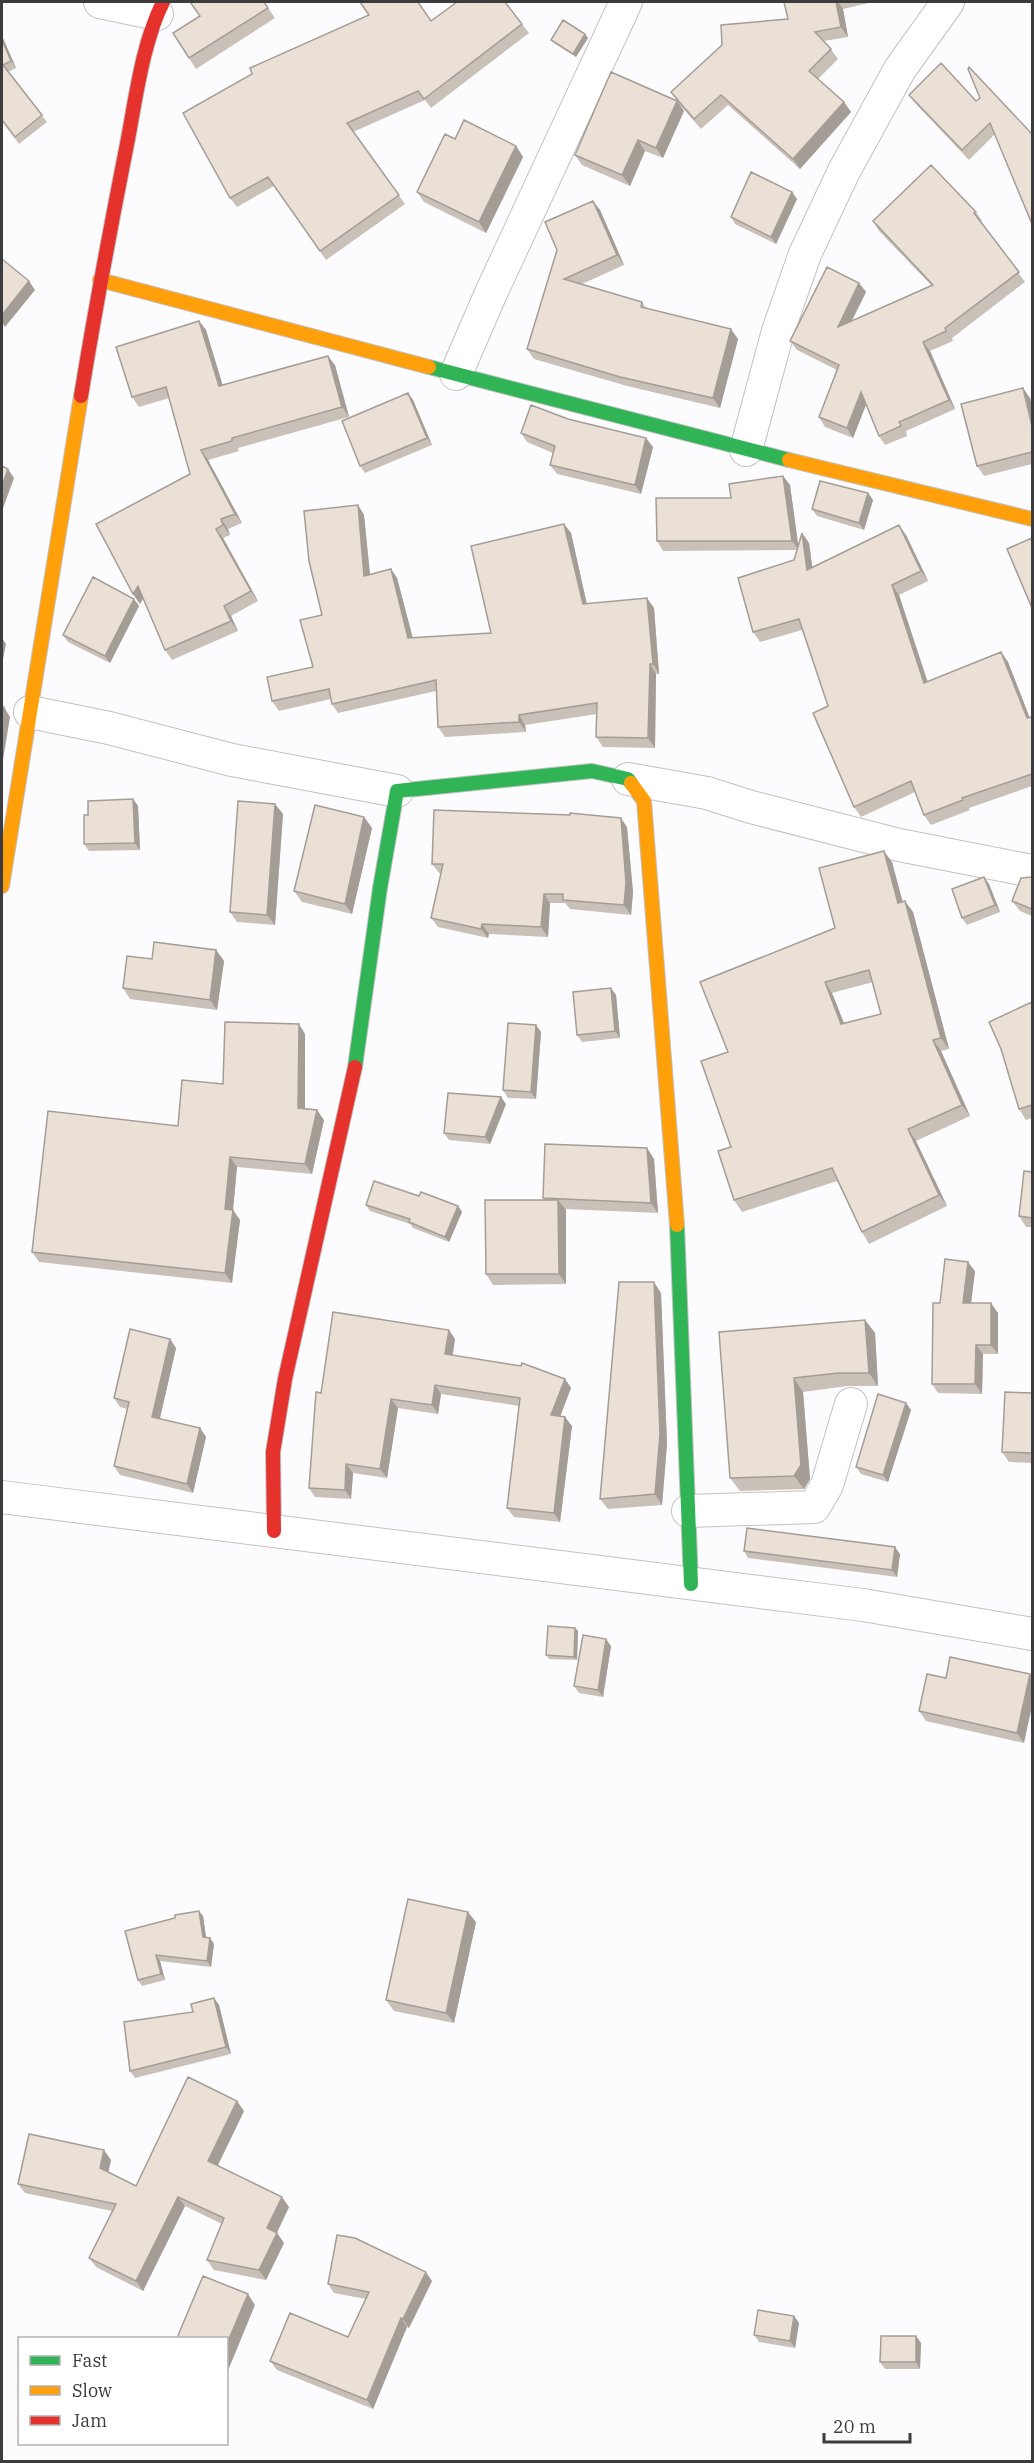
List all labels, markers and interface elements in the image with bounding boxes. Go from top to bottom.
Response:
legend [18,2337,228,2445]
text: Fast [72,2349,107,2372]
text: Slow [72,2379,112,2402]
scale bar [824,2406,910,2444]
text: Jam [72,2409,107,2432]
text: 20 m [833,2415,876,2438]

